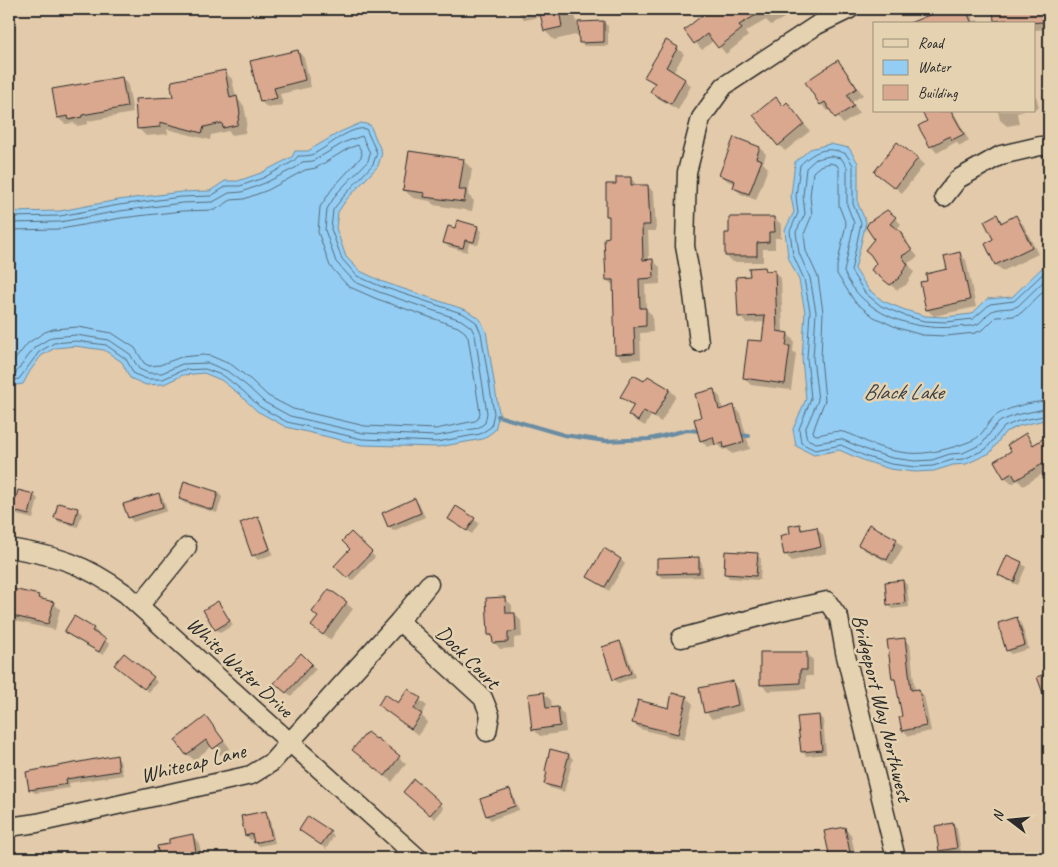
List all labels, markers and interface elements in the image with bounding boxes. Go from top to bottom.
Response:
legend [873,22,1036,112]
text: Road [918,34,945,53]
text: Water [918,58,952,77]
text: Building [918,84,958,103]
water label: Black Lake [863,378,946,406]
street label: White Water Drive [181,611,299,724]
street label: Bridgeport Way Northwest [846,612,918,806]
street label: Dock Court [431,620,507,696]
street label: Whitecap Lane [138,737,249,789]
north arrow [986,794,1036,844]
text: N [989,808,1008,823]

